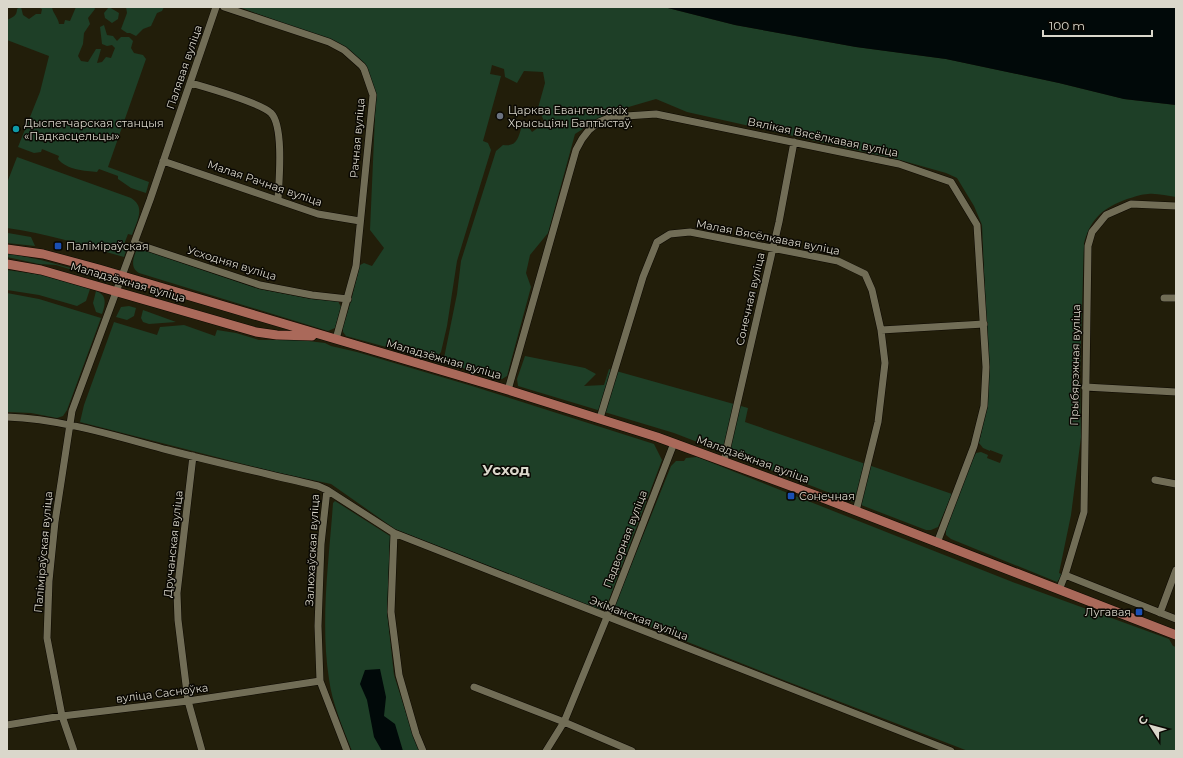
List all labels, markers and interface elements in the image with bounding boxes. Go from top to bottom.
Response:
scale bar [1043,12,1152,38]
text: 100 m [1049,18,1085,33]
street label: Палявая вуліца [163,23,205,111]
street label: Рачная вуліца [347,97,367,179]
place label: Царква Евангельскіх Хрысьціян Баптыстаў. [508,103,633,130]
marker: Царква Евангельскіх Хрысьціян Баптыстаў. [495,111,505,121]
street label: Вялікая Вясёлкавая вуліца [746,114,900,160]
place label: Дыспетчарская станцыя «Падкасцельцы» [24,116,164,143]
marker: Дыспетчарская станцыя «Падкасцельцы» [11,124,21,134]
street label: Малая Рачная вуліца [206,157,324,209]
street label: Малая Вясёлкавая вуліца [695,216,841,258]
place label: Паліміраўская [66,239,149,253]
marker: Паліміраўская [53,241,63,251]
street label: Усходняя вуліца [186,243,278,283]
street label: Сонечная вуліца [732,251,768,347]
street label: Маладзёжная вуліца [69,259,187,305]
street label: Прыбярэжная вуліца [1067,304,1083,426]
street label: Маладзёжная вуліца [385,336,503,382]
street label: Маладзёжная вуліца [695,432,811,486]
district label: Усход [482,460,530,479]
street label: Падворная вуліца [600,488,650,590]
place label: Сонечная [799,489,855,503]
street label: Дручанская вуліца [160,490,186,598]
street label: Паліміраўская вуліца [31,491,55,613]
marker: Сонечная [786,491,796,501]
street label: Залюхаўская вуліца [302,493,322,607]
street label: Экіманская вуліца [588,593,690,643]
place label: Лугавая [1085,605,1131,619]
marker: Лугавая [1134,607,1144,617]
street label: вуліца Сасноўка [115,680,209,706]
north arrow [1131,706,1171,746]
text: С [1135,713,1151,727]

